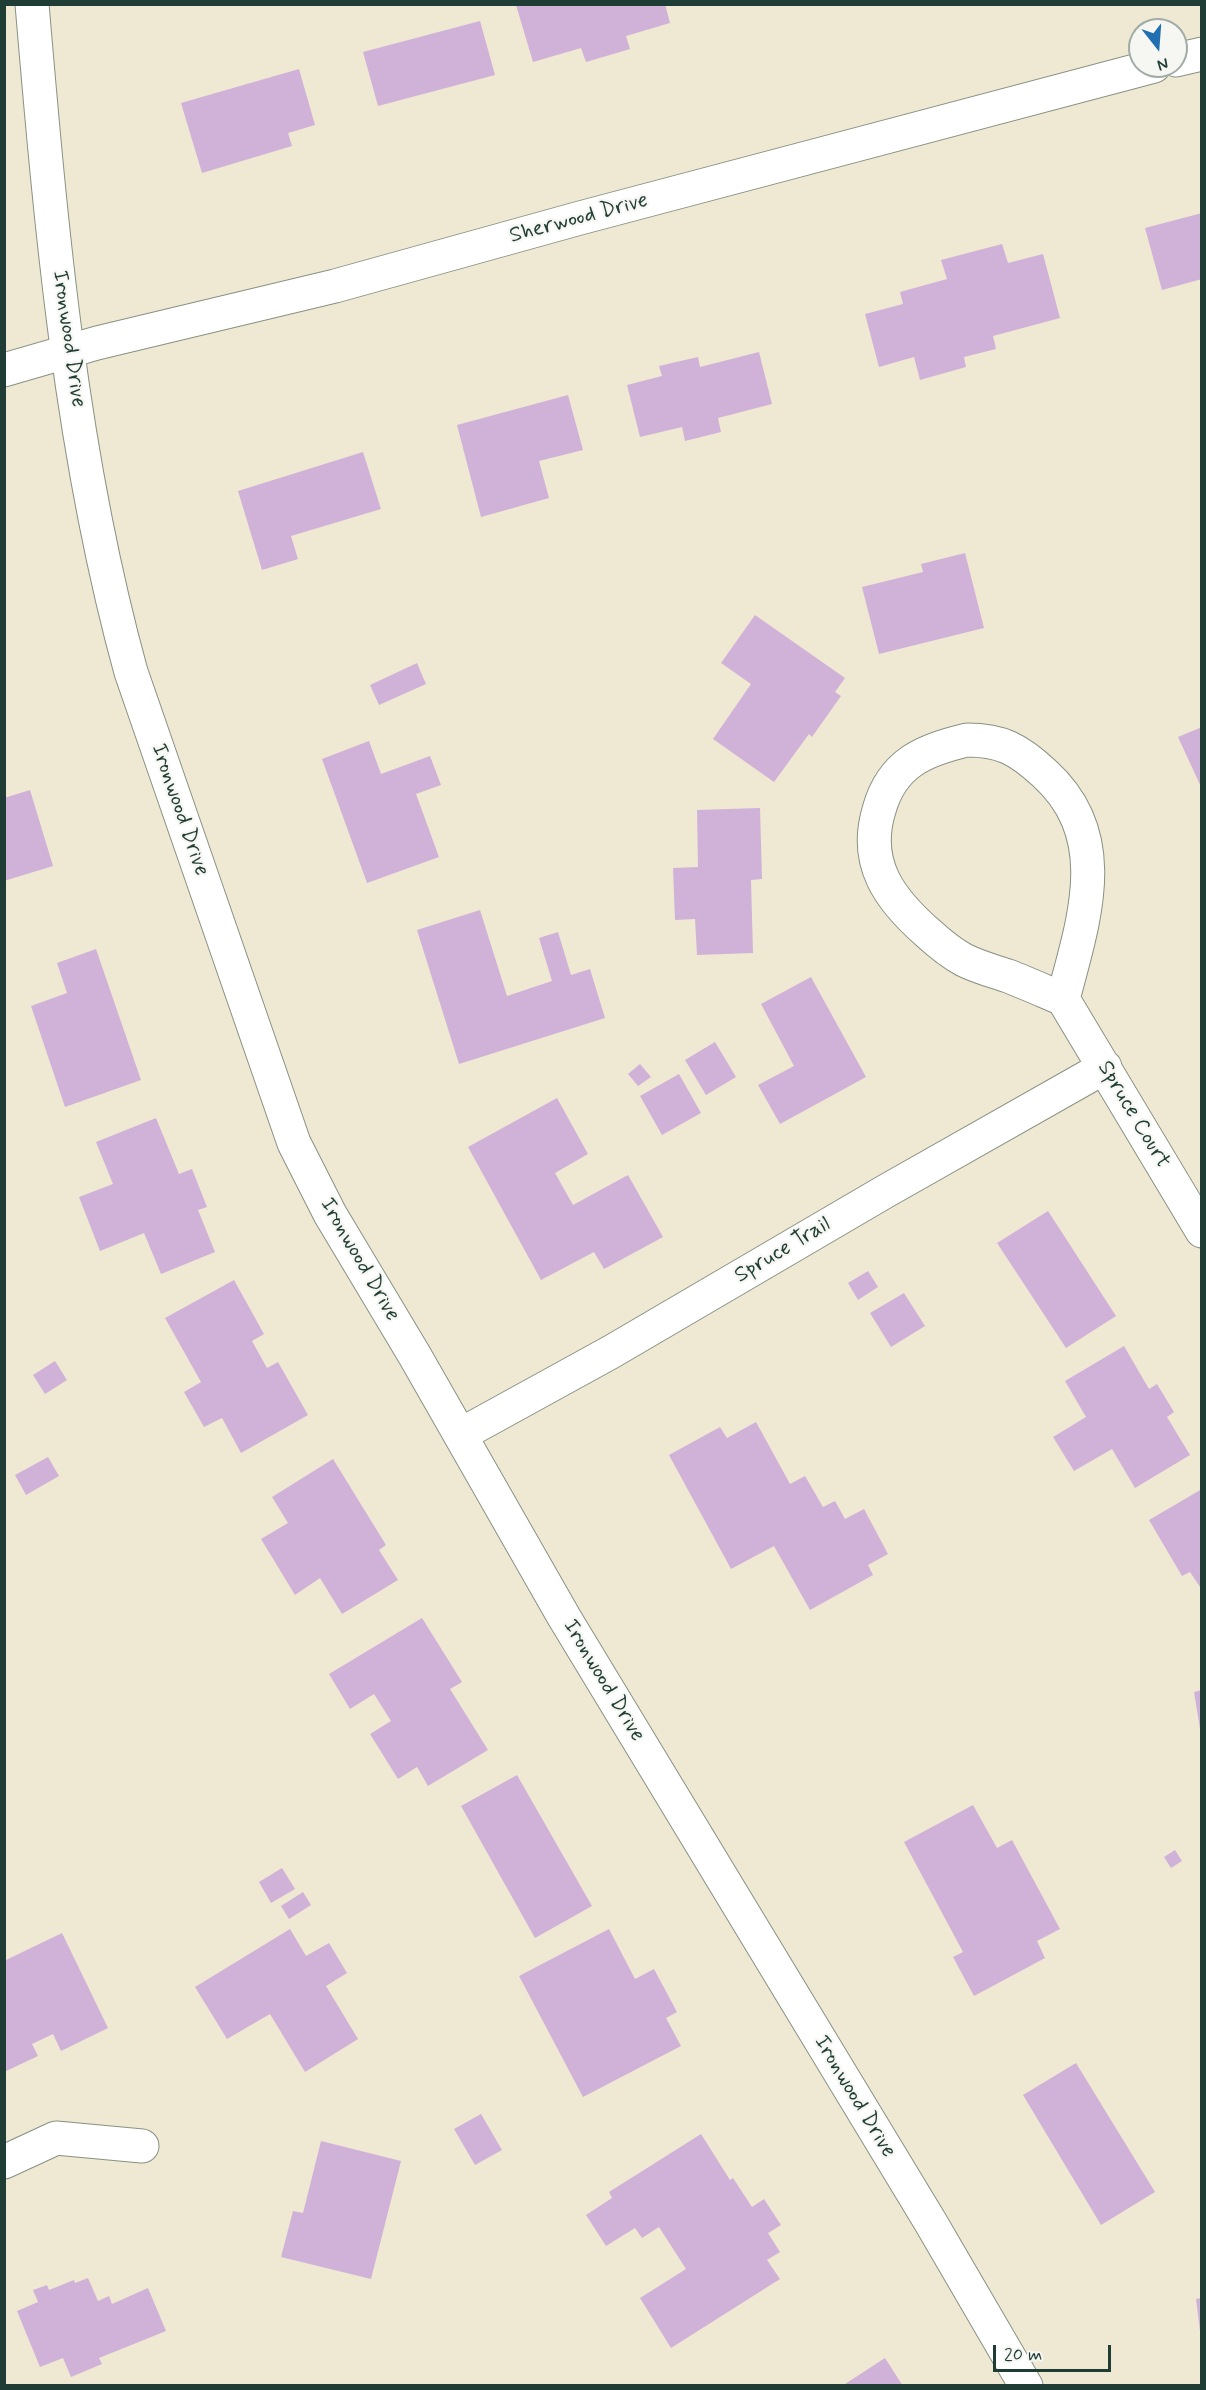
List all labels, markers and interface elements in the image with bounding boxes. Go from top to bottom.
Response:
north arrow [1128,18,1188,78]
text: N [1155,52,1171,75]
street label: Sherwood Drive [507,188,651,250]
street label: Ironwood Drive [45,269,91,409]
street label: Ironwood Drive [144,740,214,880]
street label: Spruce Court [1091,1057,1175,1173]
street label: Ironwood Drive [313,1194,405,1326]
street label: Spruce Trail [730,1212,836,1290]
street label: Ironwood Drive [556,1615,650,1747]
street label: Ironwood Drive [807,2031,901,2163]
scale bar [996,2333,1114,2371]
text: 20 m [1004,2343,1042,2367]

